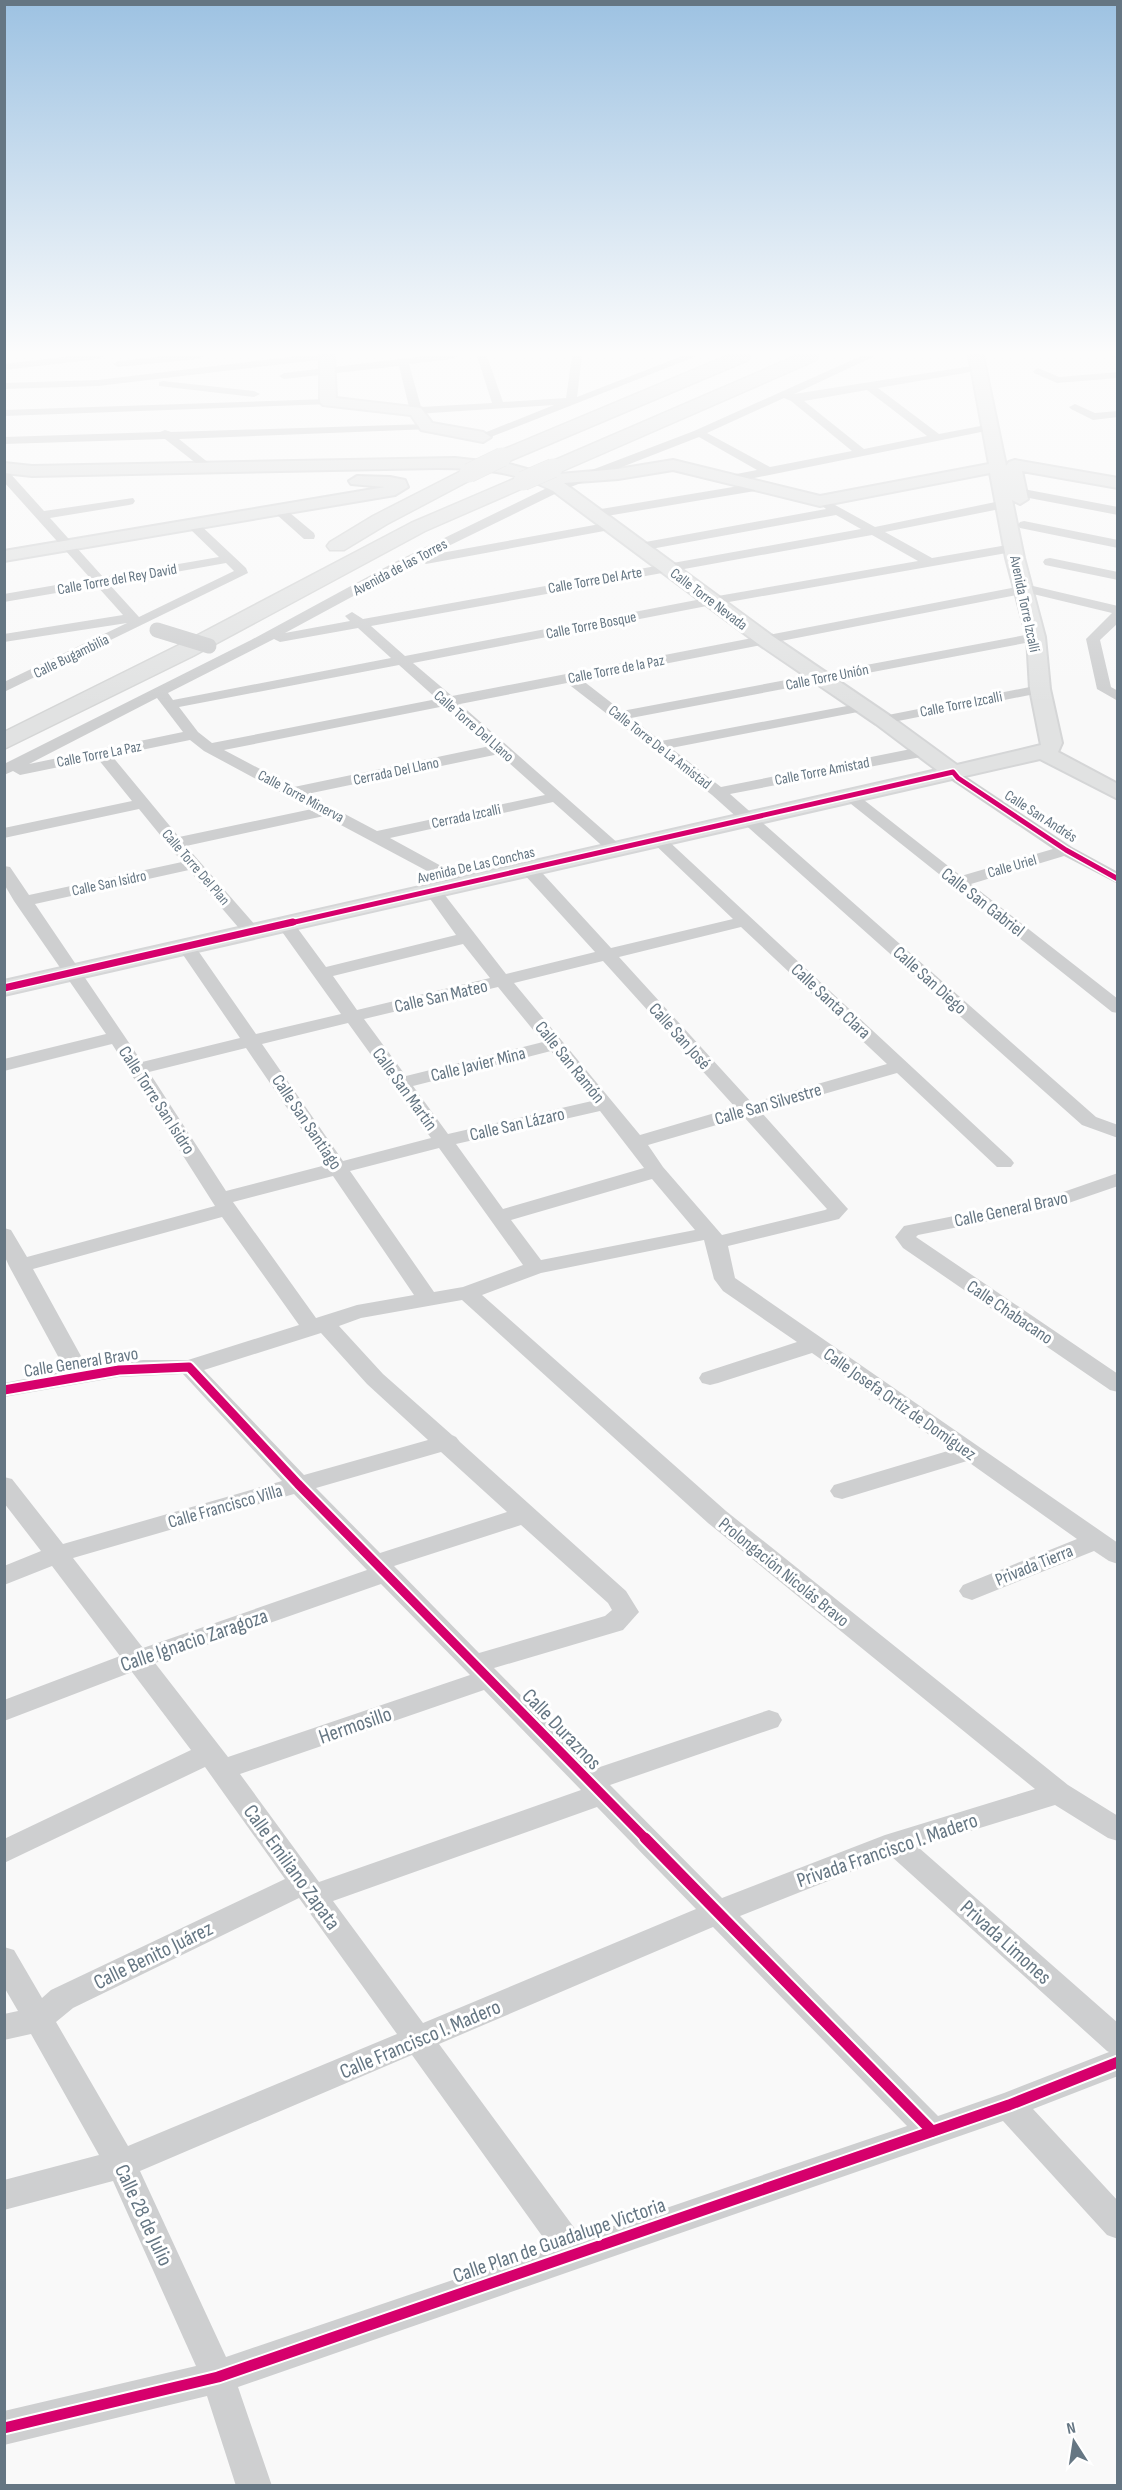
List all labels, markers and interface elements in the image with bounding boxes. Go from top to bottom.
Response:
street label: Avenida de las Torres [349,535,450,601]
street label: Avenida Torre Izcalli [1005,553,1044,654]
street label: Calle Torre del Rey David [56,560,178,599]
street label: Calle Torre Del Arte [547,563,644,598]
street label: Calle Torre Nevada [666,564,751,635]
street label: Calle Torre Bosque [544,607,638,644]
street label: Calle Bugambilia [30,630,112,683]
street label: Calle Torre de la Paz [566,651,667,688]
street label: Calle Torre Unión [784,660,870,695]
street label: Calle Torre Del Llano [430,686,518,766]
street label: Calle Torre Izcalli [918,687,1004,722]
street label: Calle Torre De La Amistad [604,701,715,793]
street label: Calle Torre La Paz [55,737,144,772]
street label: Cerrada Del Llano [352,753,441,790]
street label: Calle Torre Amistad [773,753,871,790]
street label: Calle Torre Minerva [254,766,347,827]
street label: Calle San Andrés [1001,786,1081,847]
street label: Cerrada Izcalli [430,800,503,833]
street label: Calle Torre Del Plan [157,825,234,909]
street label: Avenida De Las Conchas [415,843,537,888]
street label: Calle Uriel [985,850,1039,883]
street label: Calle San Gabriel [937,863,1028,941]
street label: Calle San Isidro [70,866,148,901]
street label: Calle San Diego [889,942,971,1019]
street label: Calle Santa Clara [787,959,875,1043]
street label: Calle San Mateo [392,976,490,1017]
street label: Calle San José [644,999,715,1074]
street label: Calle San Ramón [530,1017,609,1107]
street label: Calle Torre San Isidro [114,1042,199,1158]
street label: Calle Javier Mina [429,1043,528,1086]
street label: Calle San Martín [368,1044,442,1135]
street label: Calle San Santiago [267,1071,346,1174]
street label: Calle San Silvestre [712,1079,824,1130]
street label: Calle San Lázaro [468,1103,567,1146]
street label: Calle General Bravo [953,1187,1070,1232]
street label: Calle Chabacano [963,1276,1057,1349]
street label: Calle General Bravo [22,1343,140,1382]
street label: Calle Josefa Ortíz de Domíguez [819,1344,980,1465]
street label: Calle Francisco Villa [166,1480,285,1533]
street label: Prolongación Nicolás Bravo [714,1513,853,1631]
street label: Privada Tierra [992,1540,1076,1591]
street label: Calle Ignacio Zaragoza [117,1604,271,1677]
street label: Calle Duraznos [517,1684,606,1775]
street label: Hermosillo [315,1701,395,1750]
street label: Calle Emiliano Zapata [238,1800,345,1935]
street label: Privada Francisco I. Madero [793,1808,981,1893]
street label: Privada Limones [955,1895,1056,1990]
street label: Calle Benito Juárez [90,1916,217,1995]
street label: Calle Francisco I. Madero [336,1994,504,2085]
street label: Calle 28 de Julio [109,2160,178,2270]
street label: Calle Plan de Guadalupe Victoria [450,2192,669,2289]
north arrow [1044,2412,1104,2472]
text: N [1065,2419,1077,2439]

